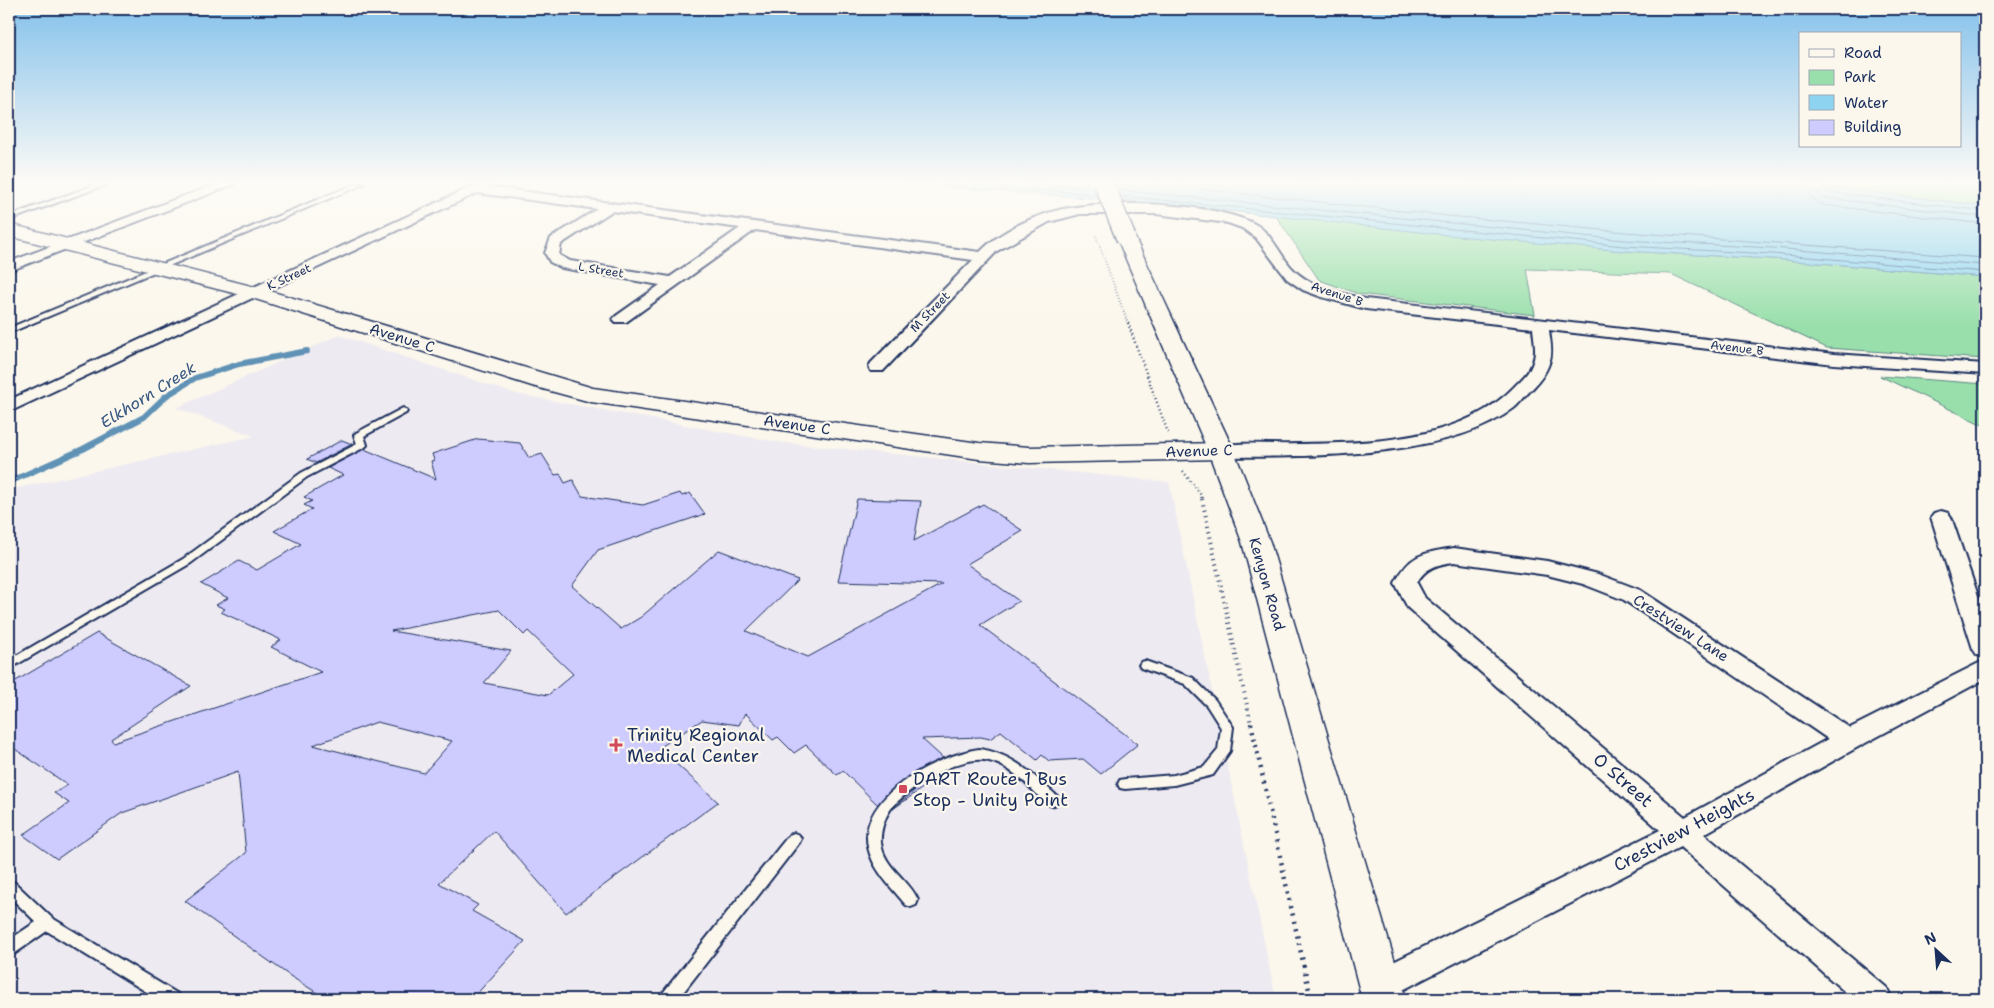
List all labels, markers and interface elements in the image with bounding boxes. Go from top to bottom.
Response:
legend [1799,32,1962,148]
text: Road [1844,43,1882,63]
text: Park [1844,67,1876,87]
text: Water [1844,93,1888,113]
text: Building [1844,117,1901,137]
street label: L Street [577,259,625,281]
street label: K Street [264,260,314,294]
street label: Avenue B [1309,278,1365,310]
street label: M Street [907,288,953,336]
street label: Avenue C [367,319,437,357]
street label: Avenue B [1709,337,1765,359]
water label: Elkhorn Creek [96,357,200,433]
street label: Avenue C [762,410,832,440]
street label: Avenue C [1165,440,1233,462]
street label: Kenyon Road [1244,535,1290,633]
street label: Crestview Lane [1629,590,1733,666]
place label: Trinity Regional Medical Center [627,723,766,768]
marker: Trinity Regional Medical Center [609,738,623,752]
street label: O Street [1588,747,1658,813]
place label: DART Route 1 Bus Stop - Unity Point [913,767,1068,812]
marker: DART Route 1 Bus Stop - Unity Point [897,783,909,795]
street label: Crestview Heights [1609,783,1759,877]
north arrow [1912,926,1962,976]
text: N [1921,928,1939,949]

